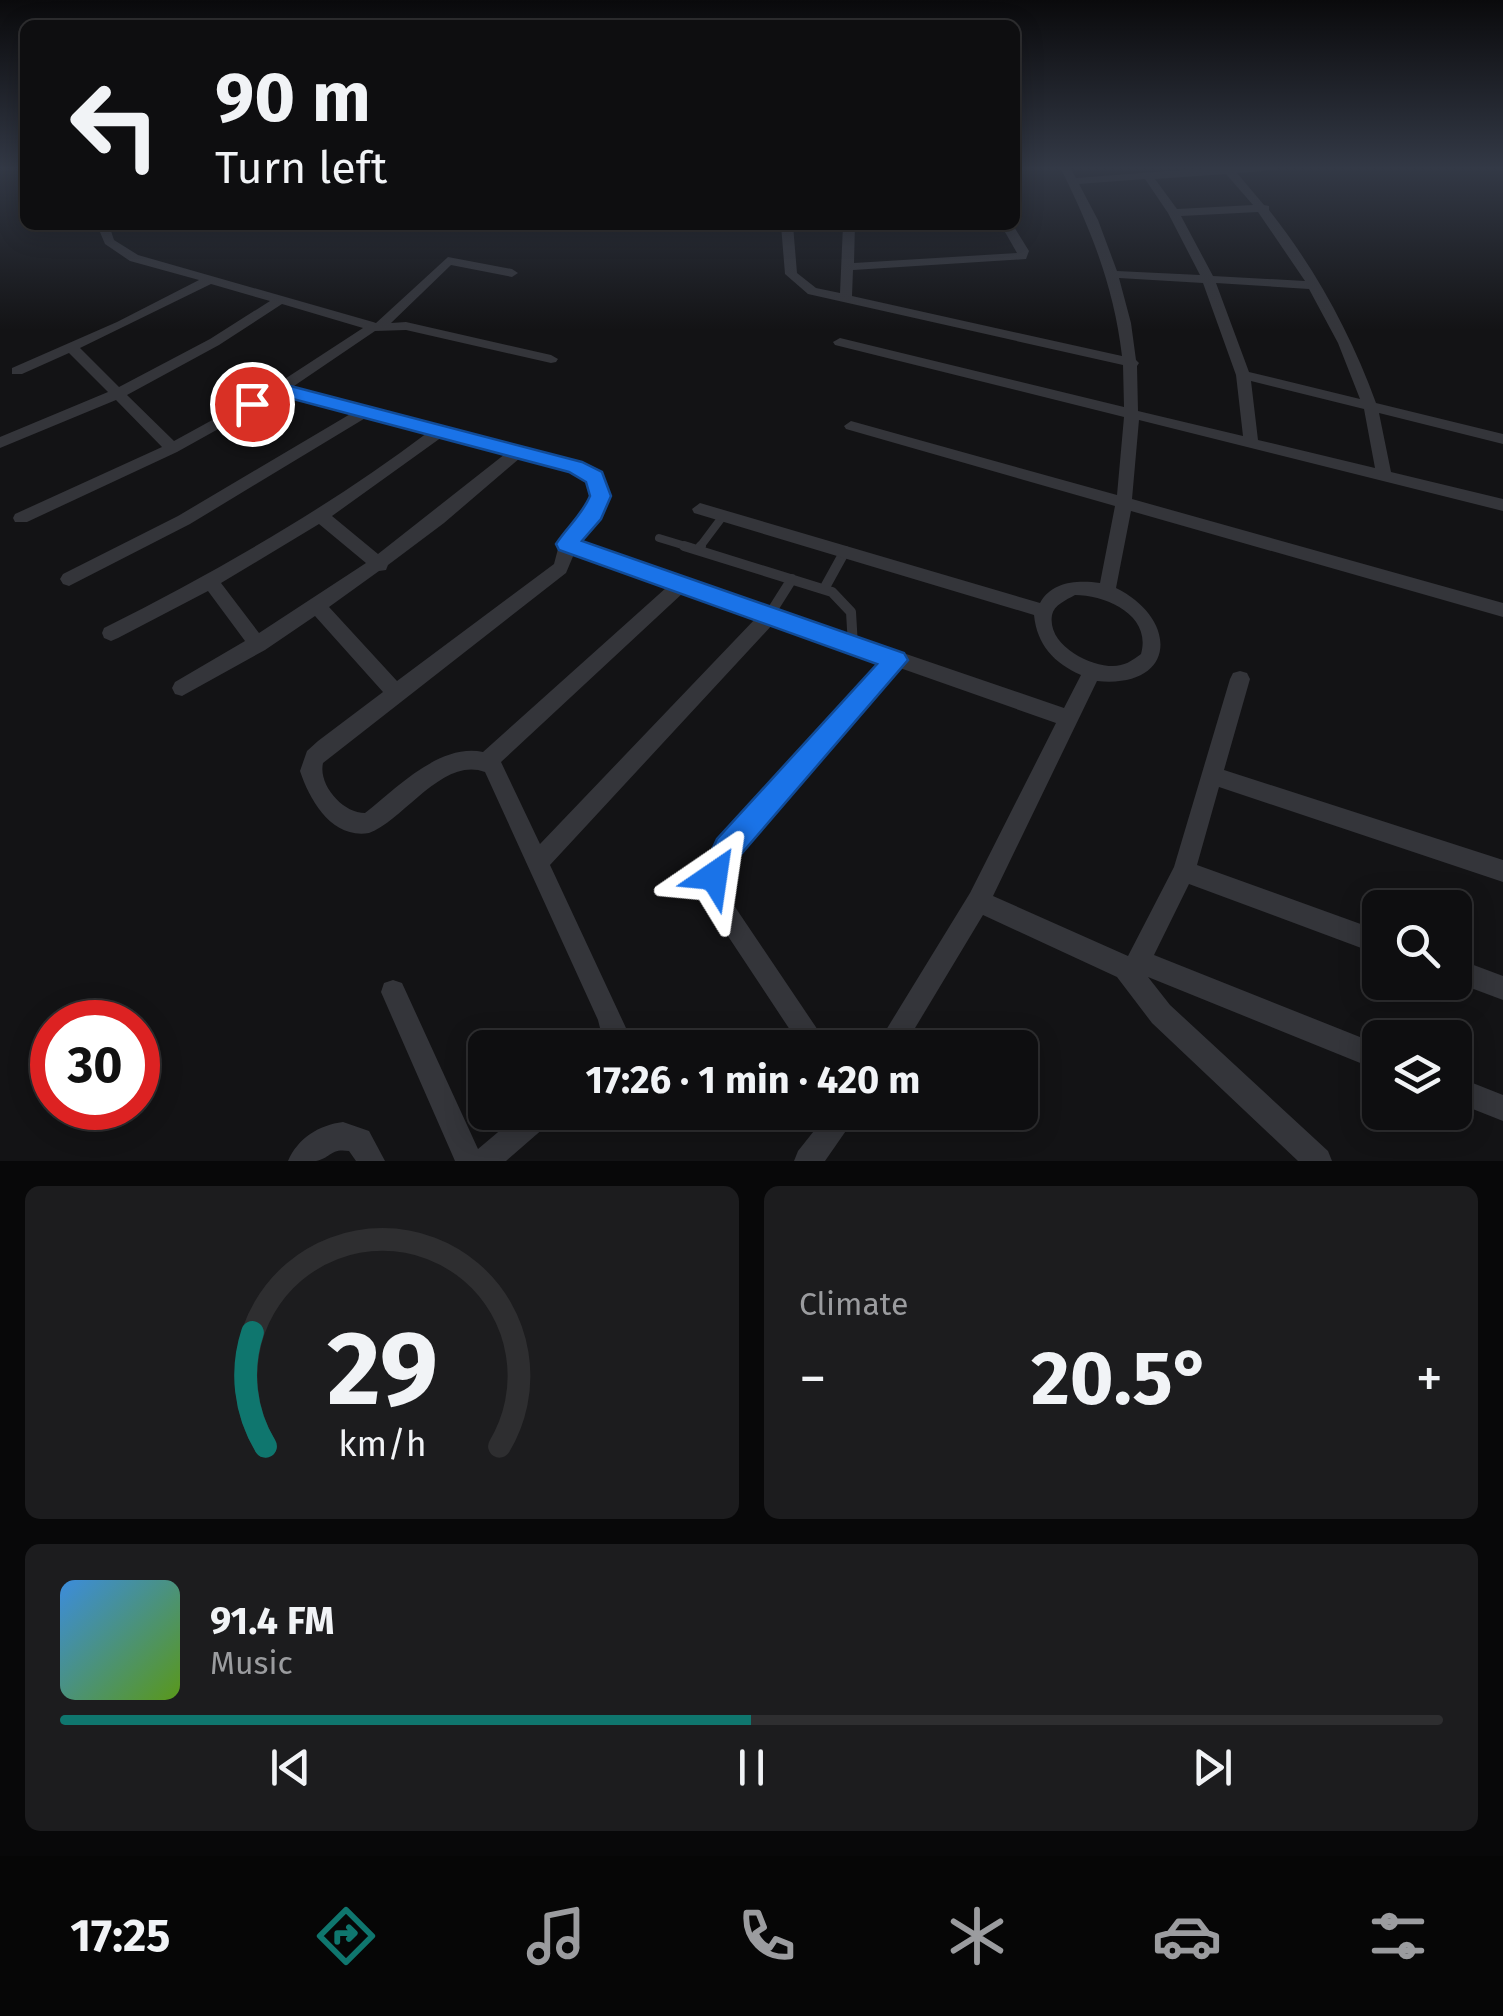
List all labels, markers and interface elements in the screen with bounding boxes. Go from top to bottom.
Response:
text: 90 m [215,56,371,140]
icon: left [50,60,180,190]
text: Turn left [215,141,387,195]
pin [210,362,295,447]
icon: arrive [225,377,280,432]
position arrow [662,824,766,928]
map controls [1362,890,1472,1130]
button: search [1362,890,1472,1000]
speed limit sign: 30 [30,1000,160,1130]
button: layers [1362,1020,1472,1130]
text: 17:26 · 1 min · 420 m [586,1057,920,1103]
text: Climate [799,1285,908,1323]
text: 29 [327,1307,437,1432]
text: 20.5° [1031,1334,1211,1424]
text: − [799,1346,827,1412]
text: + [1416,1346,1443,1412]
text: km/h [338,1423,426,1465]
text: 91.4 FM [210,1598,334,1644]
text: Music [210,1644,293,1682]
icon: previous [263,1740,318,1795]
icon: pause [724,1740,779,1795]
icon: next [1185,1740,1240,1795]
icon: directions [311,1901,381,1971]
icon: music [521,1901,591,1971]
icon: phone [732,1901,802,1971]
icon: climate [942,1901,1012,1971]
icon: car [1152,1901,1222,1971]
icon: filters [1363,1901,1433,1971]
text: 17:25 [70,1909,170,1963]

